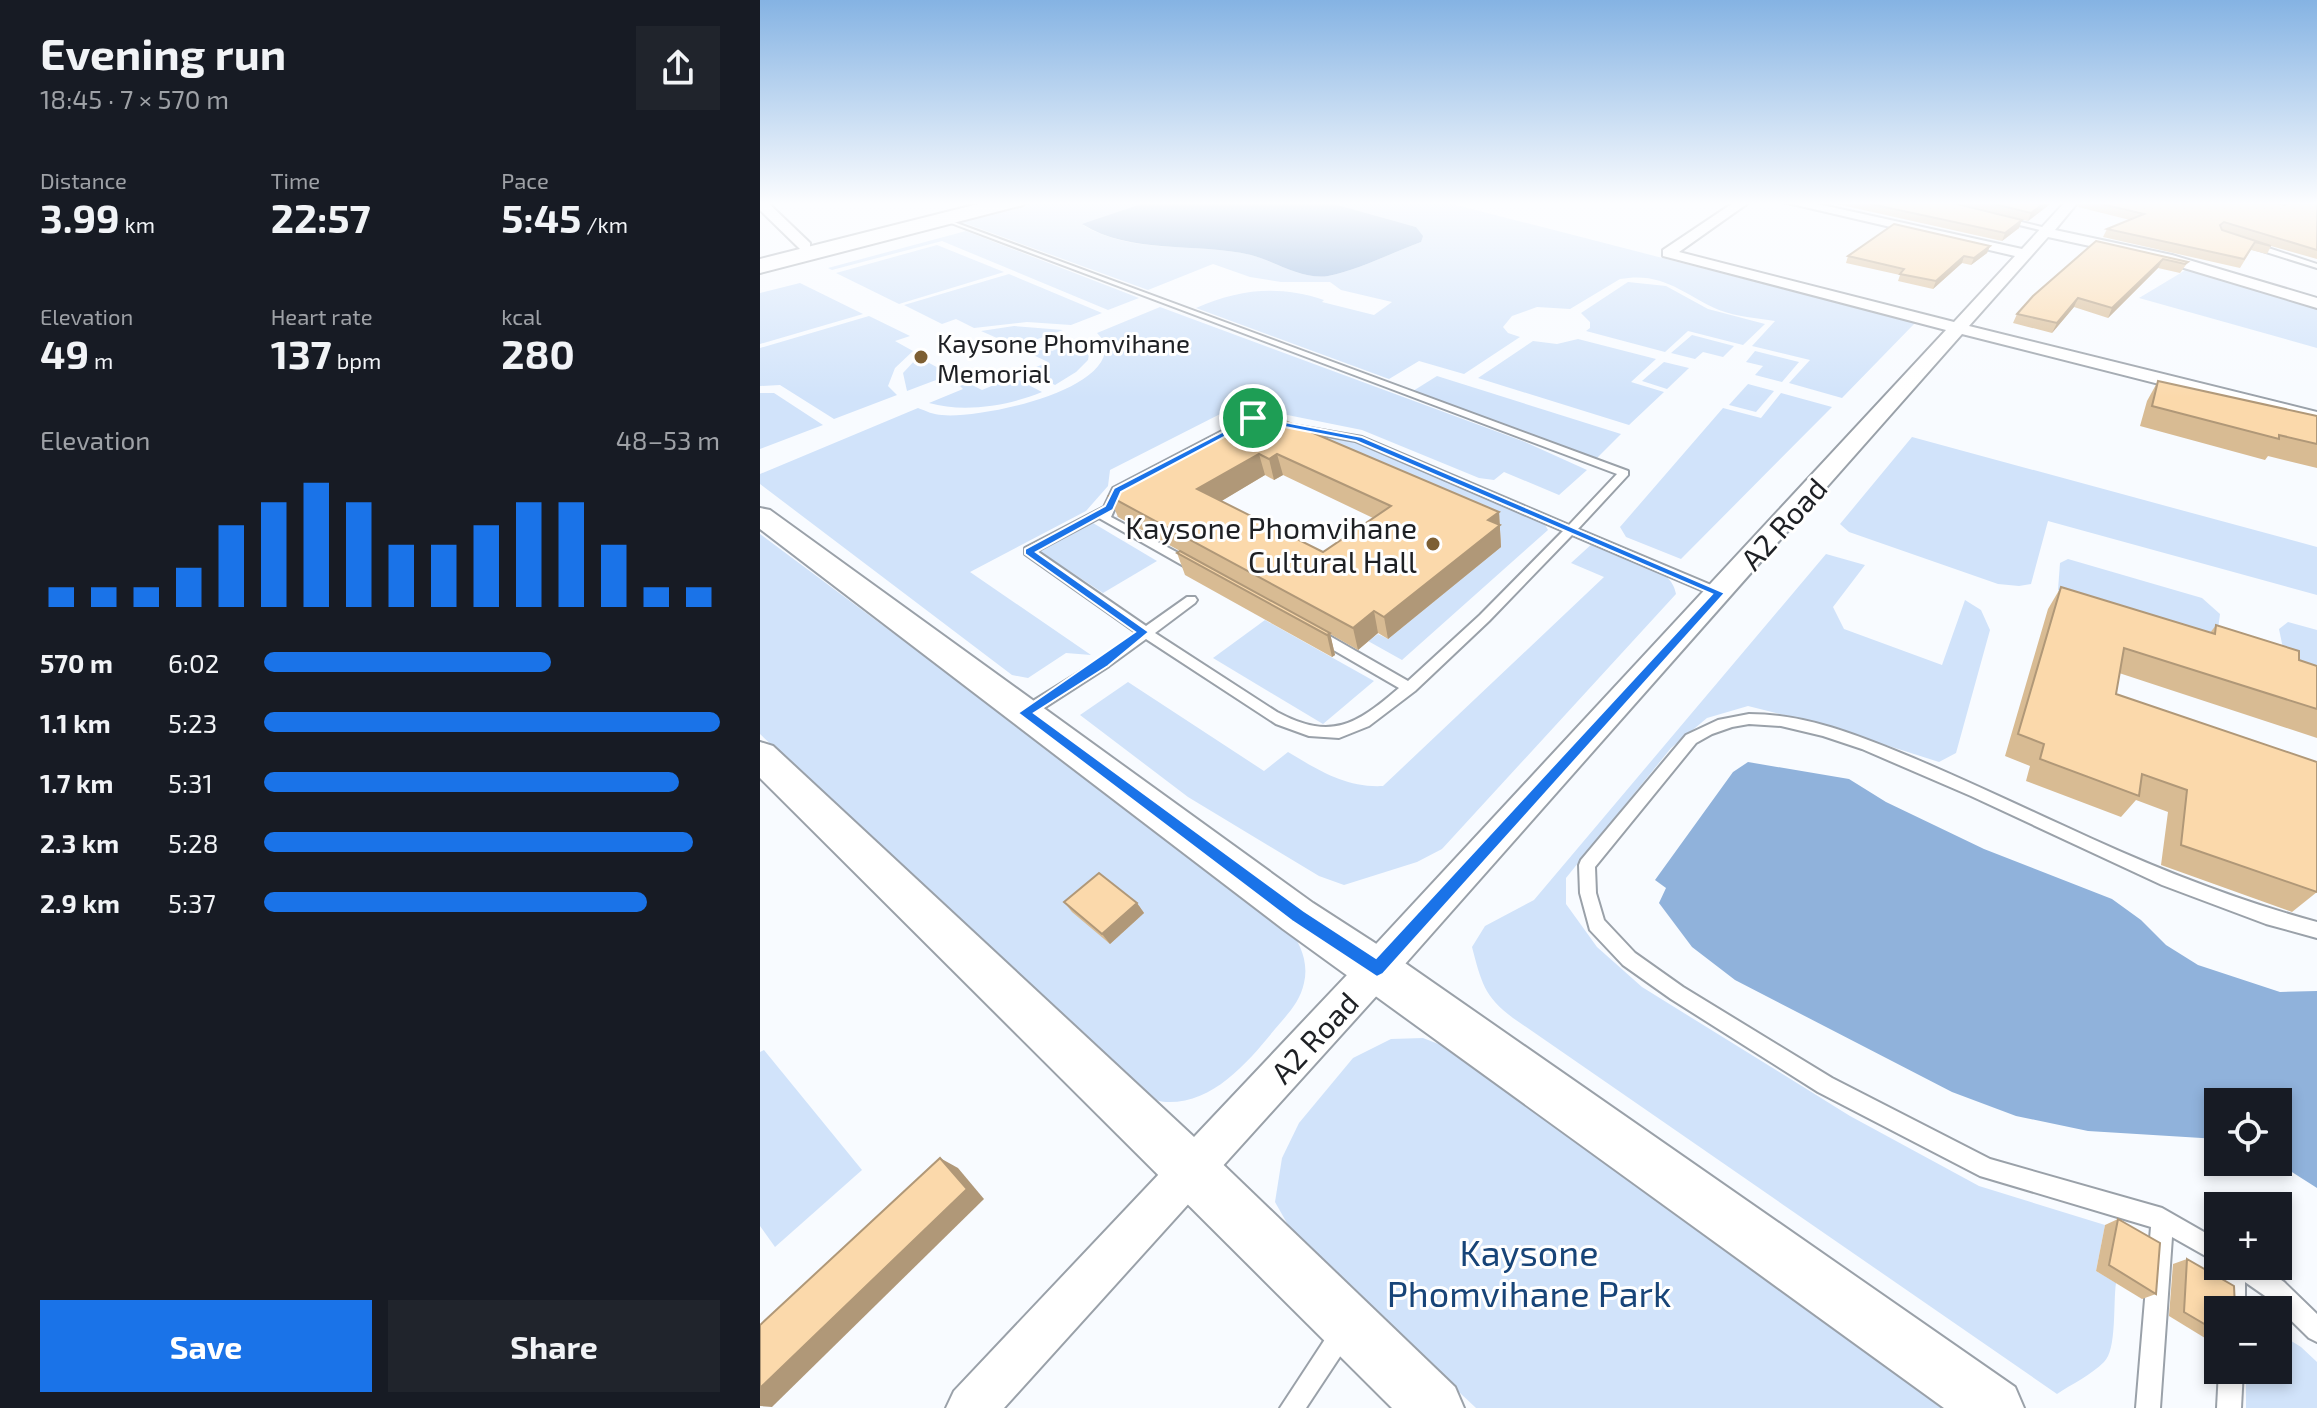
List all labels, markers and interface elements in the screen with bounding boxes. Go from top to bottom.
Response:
text: Evening run [40,26,286,79]
button: share [636,26,720,110]
text: 18:45 · 7 × 570 m [40,83,229,114]
text: Distance [40,167,127,193]
text: Time [271,167,320,193]
text: Pace [501,167,549,193]
text: 3.99 [40,193,120,241]
text: 22:57 [271,193,371,241]
text: 5:45 [501,193,581,241]
text: km [120,211,155,237]
text: /km [581,211,628,237]
text: Elevation [40,303,133,329]
text: Heart rate [271,303,372,329]
text: kcal [501,303,542,329]
place label: Kaysone Phomvihane Memorial [937,327,1190,388]
text: 49 [40,329,89,377]
text: 137 [271,329,332,377]
text: 280 [501,329,575,377]
text: m [89,347,113,373]
text: bpm [332,347,381,373]
marker: Kaysone Phomvihane Memorial [912,348,930,366]
pin [1219,384,1287,452]
icon: arrive [1231,396,1275,440]
text: Elevation [40,424,150,455]
text: 48–53 m [616,424,720,455]
street label: A2 Road [1732,470,1834,576]
place label: Kaysone Phomvihane Cultural Hall [1125,509,1417,579]
marker: Kaysone Phomvihane Cultural Hall [1424,535,1442,553]
text: 570 m [40,647,113,678]
text: 6:02 [168,647,219,678]
text: 1.1 km [40,707,111,738]
text: 5:23 [168,707,217,738]
text: 1.7 km [40,767,114,798]
text: 5:31 [168,767,213,798]
text: 2.3 km [40,827,119,858]
text: 5:28 [168,827,218,858]
text: 2.9 km [40,887,120,918]
text: 5:37 [168,887,216,918]
street label: A2 Road [1263,984,1365,1090]
map controls [2204,1088,2292,1384]
button: locate [2204,1088,2292,1176]
button: + [2204,1192,2292,1280]
park label: Kaysone Phomvihane Park [1387,1230,1671,1314]
button: − [2204,1296,2292,1384]
button: Save [40,1300,372,1392]
button: Share [388,1300,720,1392]

